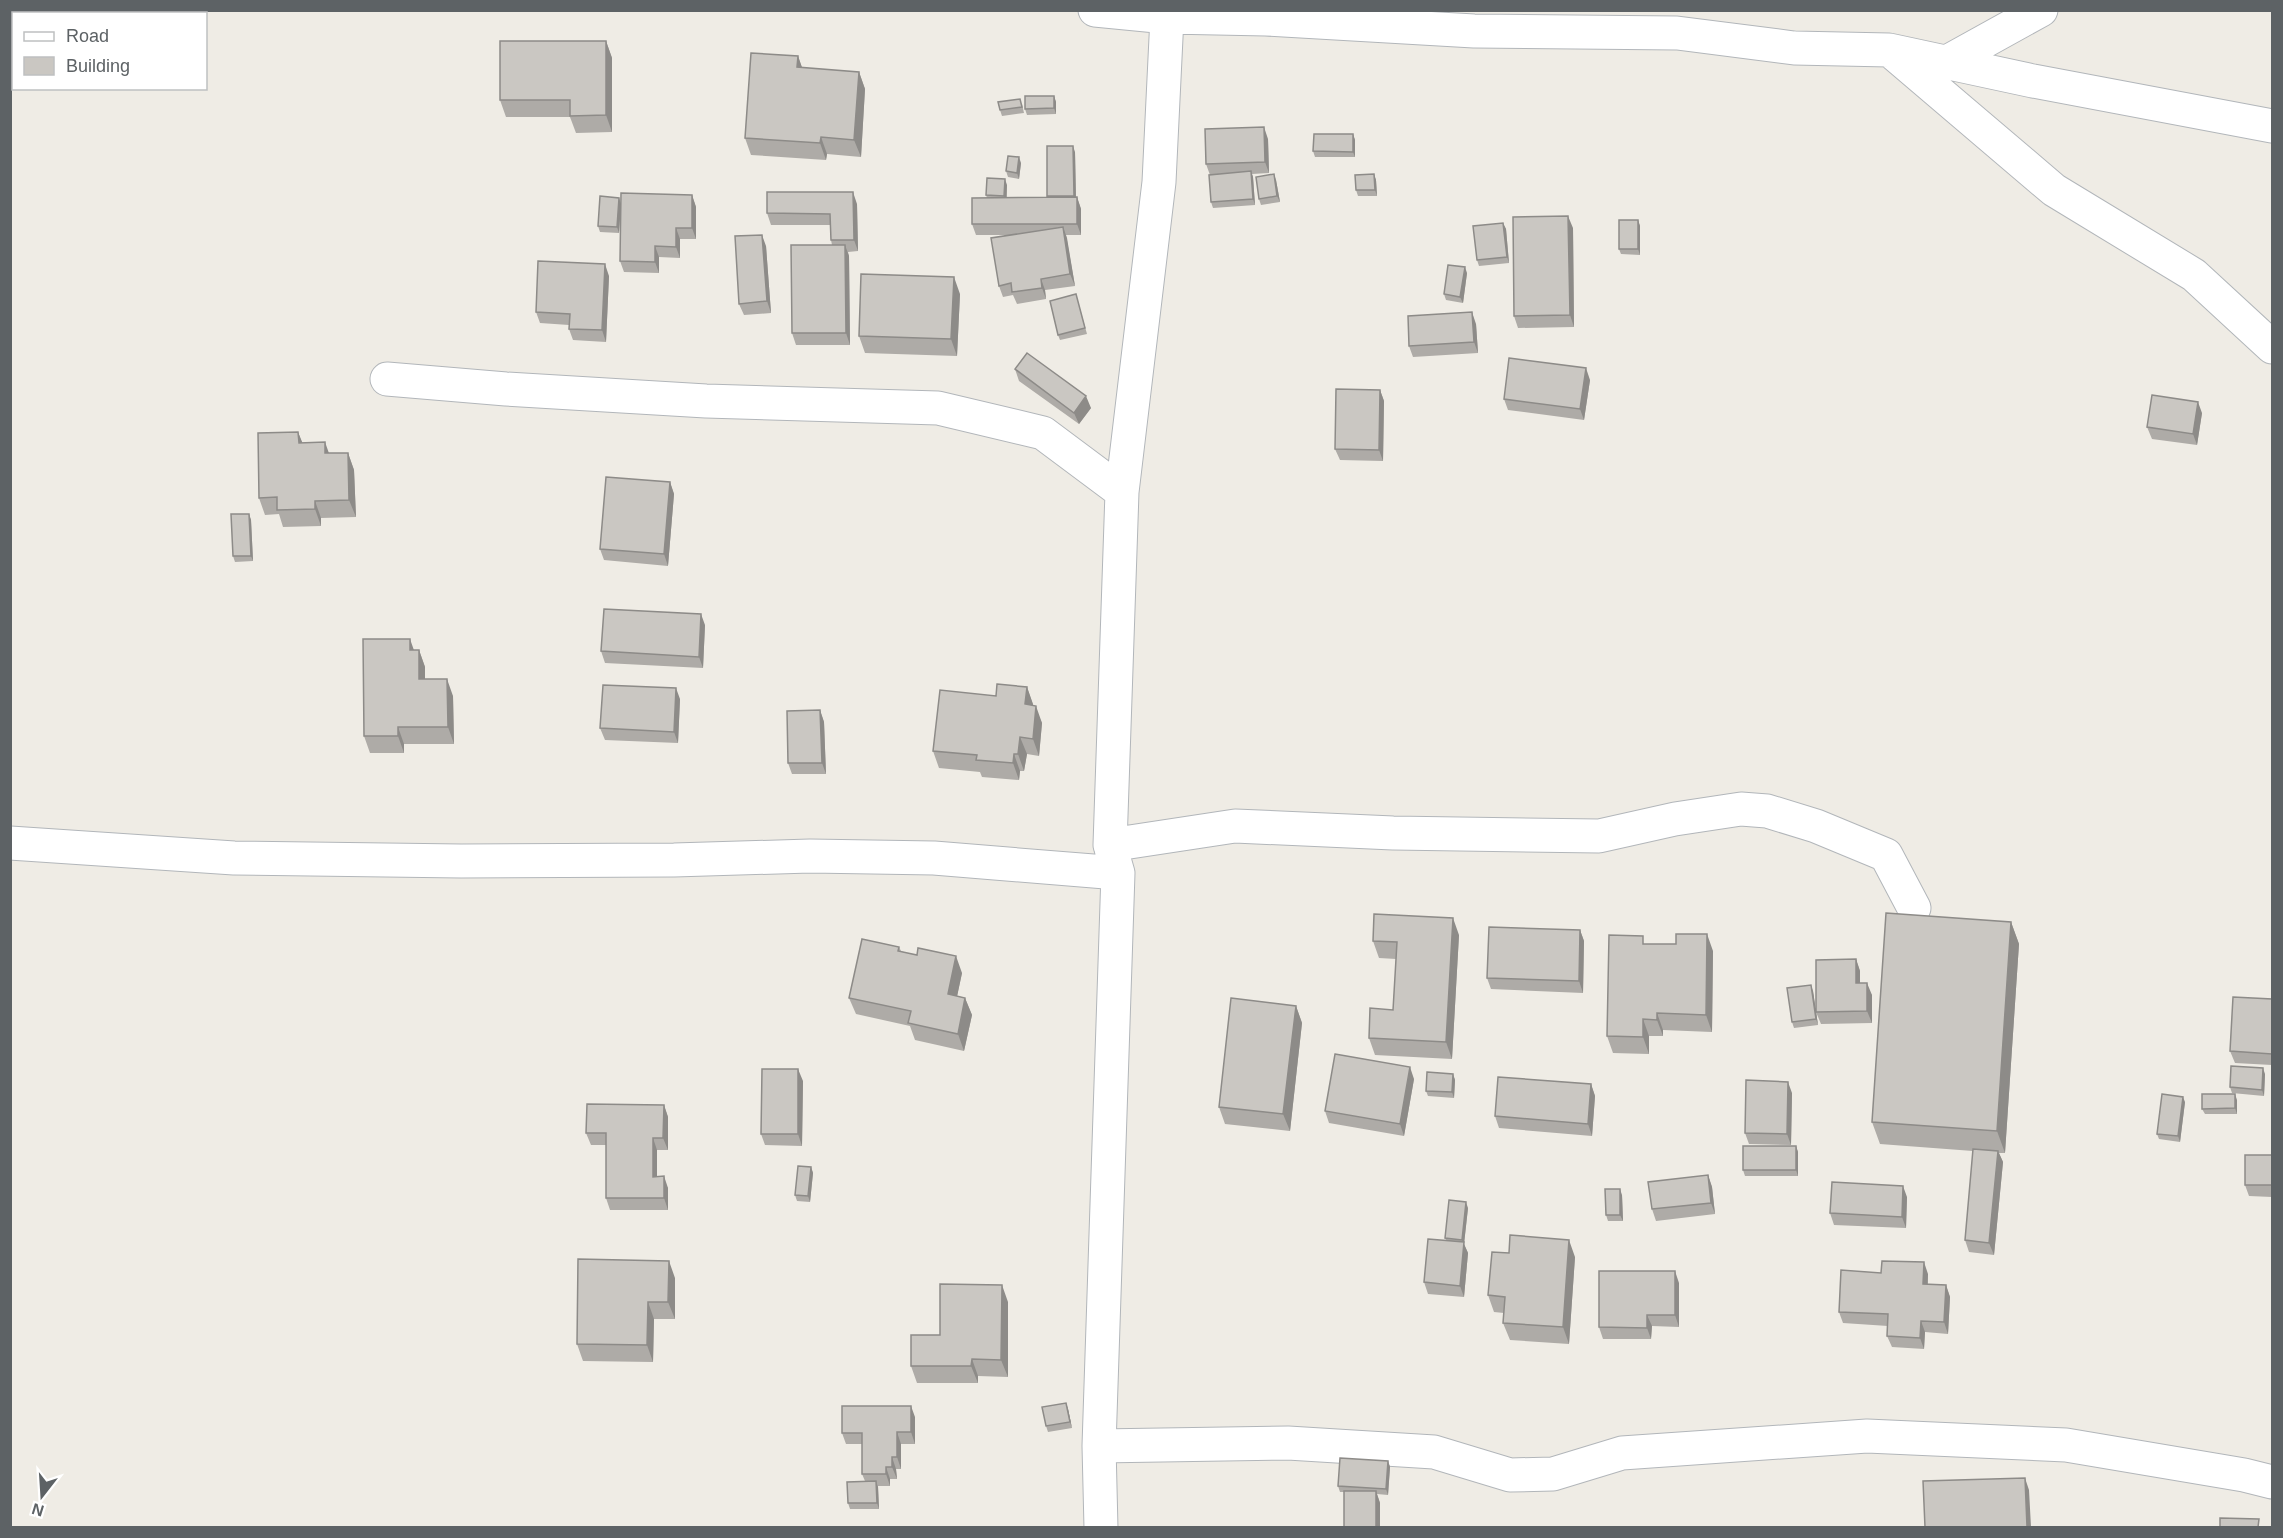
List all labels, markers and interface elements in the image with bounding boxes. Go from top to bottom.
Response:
legend [12,12,207,90]
text: Road [66,26,109,46]
text: Building [66,56,130,76]
north arrow [12,1466,72,1526]
text: N [30,1500,46,1520]

